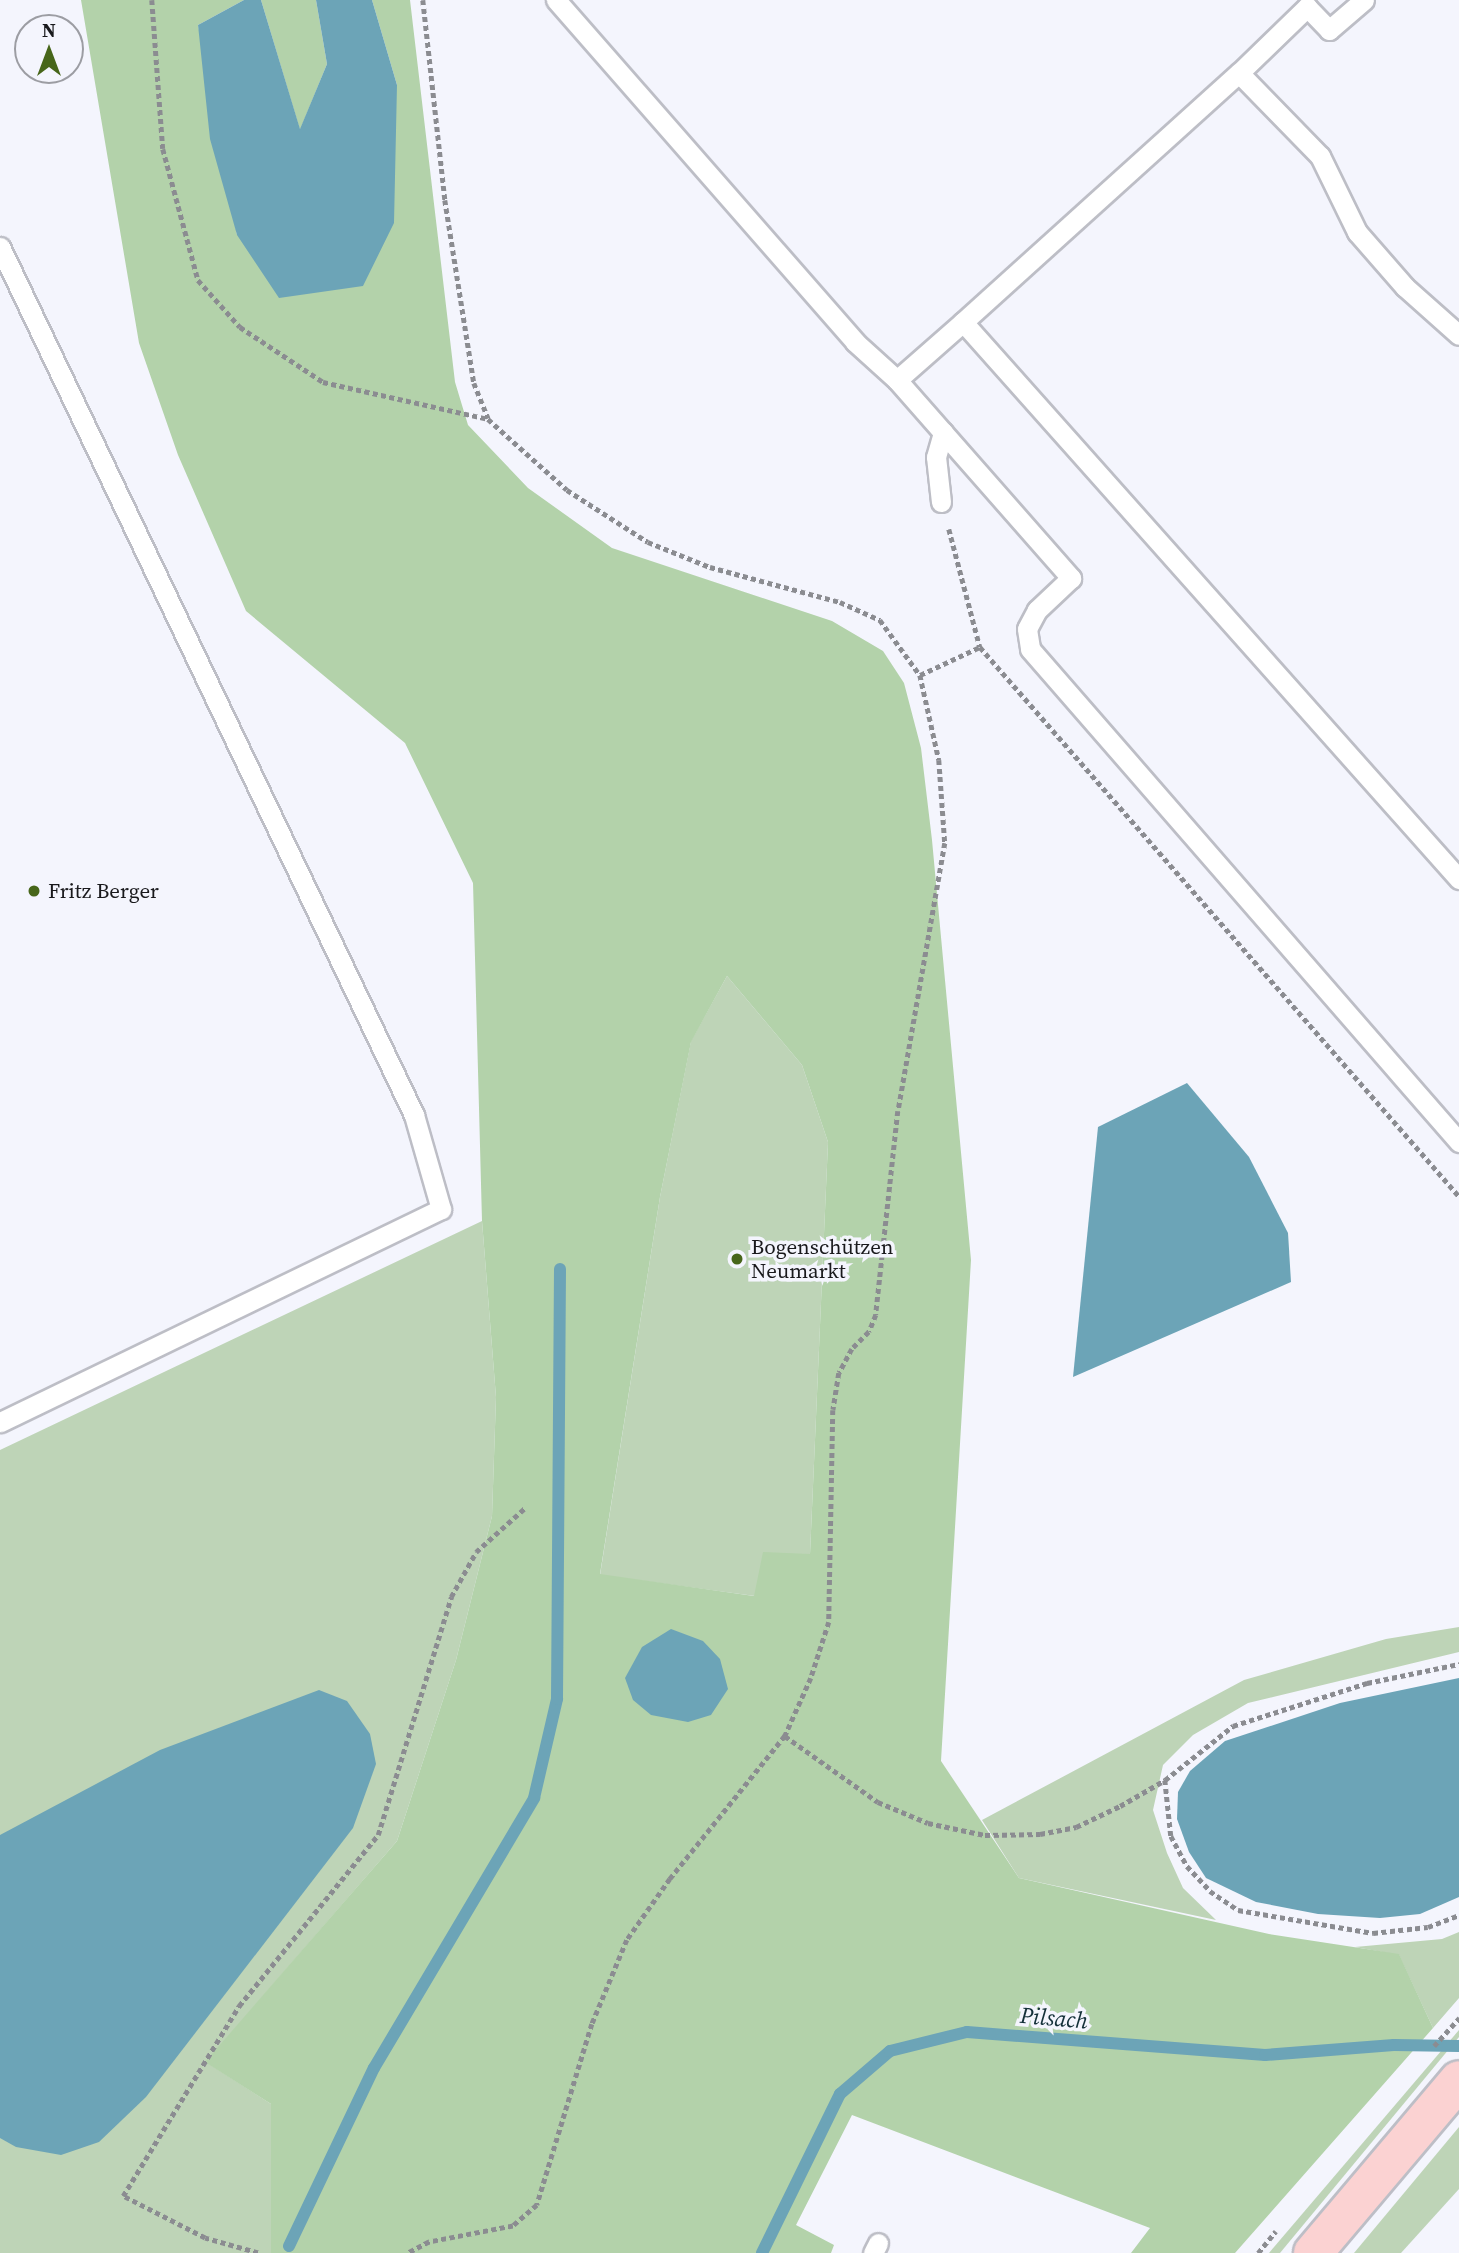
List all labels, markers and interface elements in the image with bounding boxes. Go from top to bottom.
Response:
north arrow [14,14,84,84]
text: N [42,17,56,43]
place label: Fritz Berger [48,878,159,904]
marker: Fritz Berger [26,883,42,899]
place label: Bogenschützen Neumarkt [751,1234,894,1284]
marker: Bogenschützen Neumarkt [729,1251,745,1267]
water label: Pilsach [1019,2001,1089,2035]

